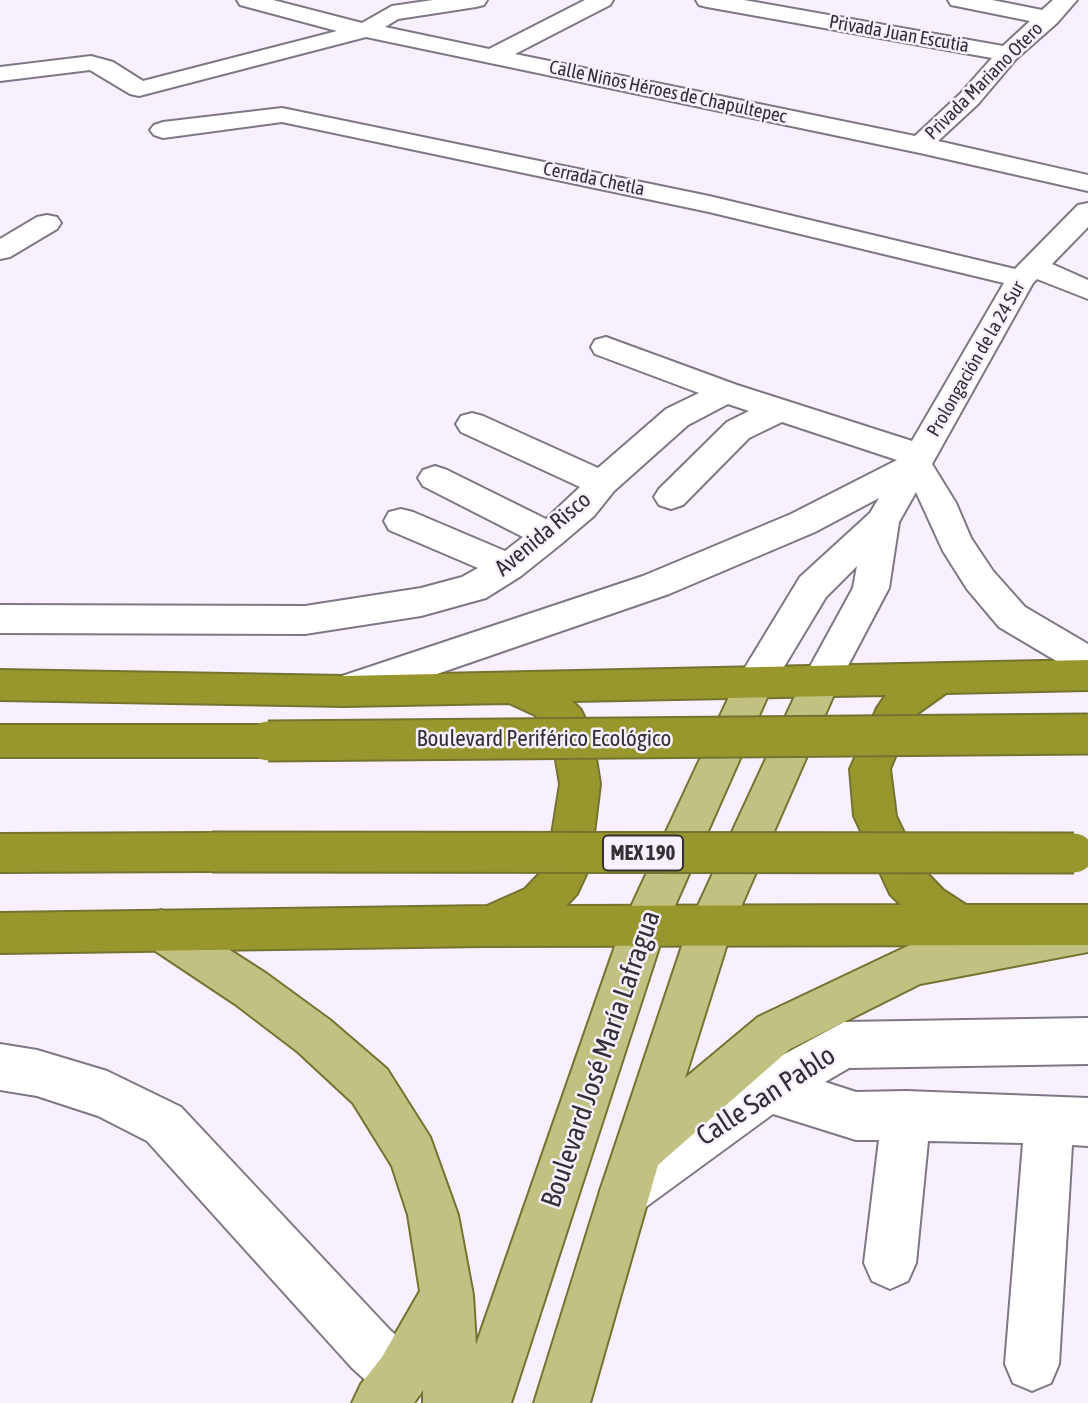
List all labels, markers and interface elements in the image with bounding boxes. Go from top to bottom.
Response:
street label: Privada Juan Escutia [827,10,971,58]
street label: Privada Mariano Otero [920,17,1048,145]
street label: Calle Niños Héroes de Chapultepec [547,56,789,128]
street label: Cerrada Chetla [541,157,647,201]
street label: Prolongación de la 24 Sur [922,277,1030,441]
street label: Avenida Risco [490,486,596,582]
street label: Boulevard Periférico Ecológico [417,725,671,753]
road number: MEX 190 [603,836,683,870]
street label: Boulevard José María Lafragua [534,906,668,1212]
street label: Calle San Pablo [690,1039,842,1153]

